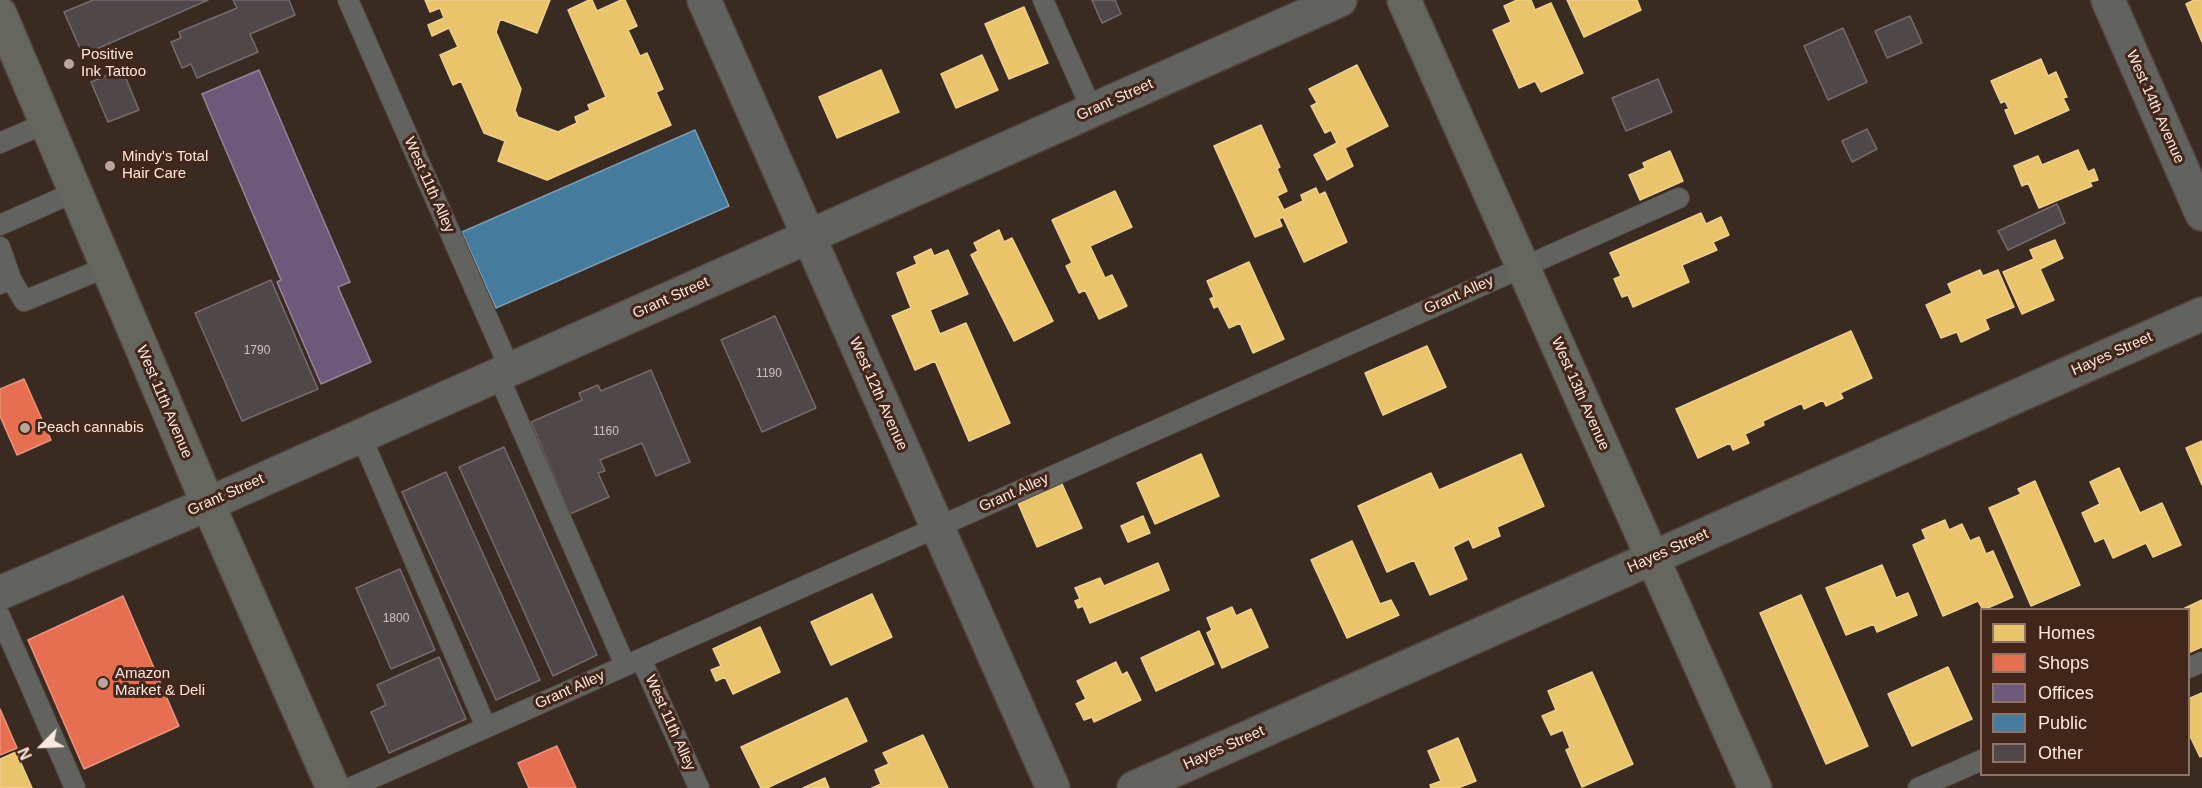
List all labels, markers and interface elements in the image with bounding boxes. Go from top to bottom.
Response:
place label: Positive Ink Tattoo [81,46,146,81]
street label: West 14th Avenue [2122,48,2188,166]
marker: Positive Ink Tattoo [62,57,76,71]
street label: Grant Street [1074,75,1156,125]
street label: West 11th Alley [400,134,458,236]
place label: Mindy's Total Hair Care [122,148,208,183]
marker: Mindy's Total Hair Care [103,159,117,173]
street label: Grant Alley [1421,272,1497,318]
street label: Grant Street [630,273,712,323]
street label: Hayes Street [2069,328,2155,380]
street label: West 12th Avenue [845,335,911,453]
street label: West 13th Avenue [1547,335,1613,453]
street label: West 11th Avenue [132,343,196,461]
house number: 1790 [244,344,270,358]
house number: 1190 [756,367,782,381]
place label: Peach cannabis [37,419,144,437]
marker: Peach cannabis [18,421,32,435]
house number: 1160 [593,425,619,439]
street label: Grant Street [185,470,267,520]
street label: Grant Alley [976,470,1052,516]
street label: Hayes Street [1625,525,1711,577]
legend [1980,608,2190,776]
house number: 1800 [383,612,409,626]
text: Homes [2038,623,2095,643]
text: Shops [2038,653,2089,673]
place label: Amazon Market & Deli [115,665,205,700]
street label: Grant Alley [532,667,608,713]
street label: West 11th Alley [641,672,699,774]
marker: Amazon Market & Deli [96,676,110,690]
text: Offices [2038,683,2094,703]
text: Public [2038,713,2087,733]
north arrow [12,716,72,776]
street label: Hayes Street [1181,722,1267,774]
text: Other [2038,743,2083,763]
text: N [15,745,35,762]

